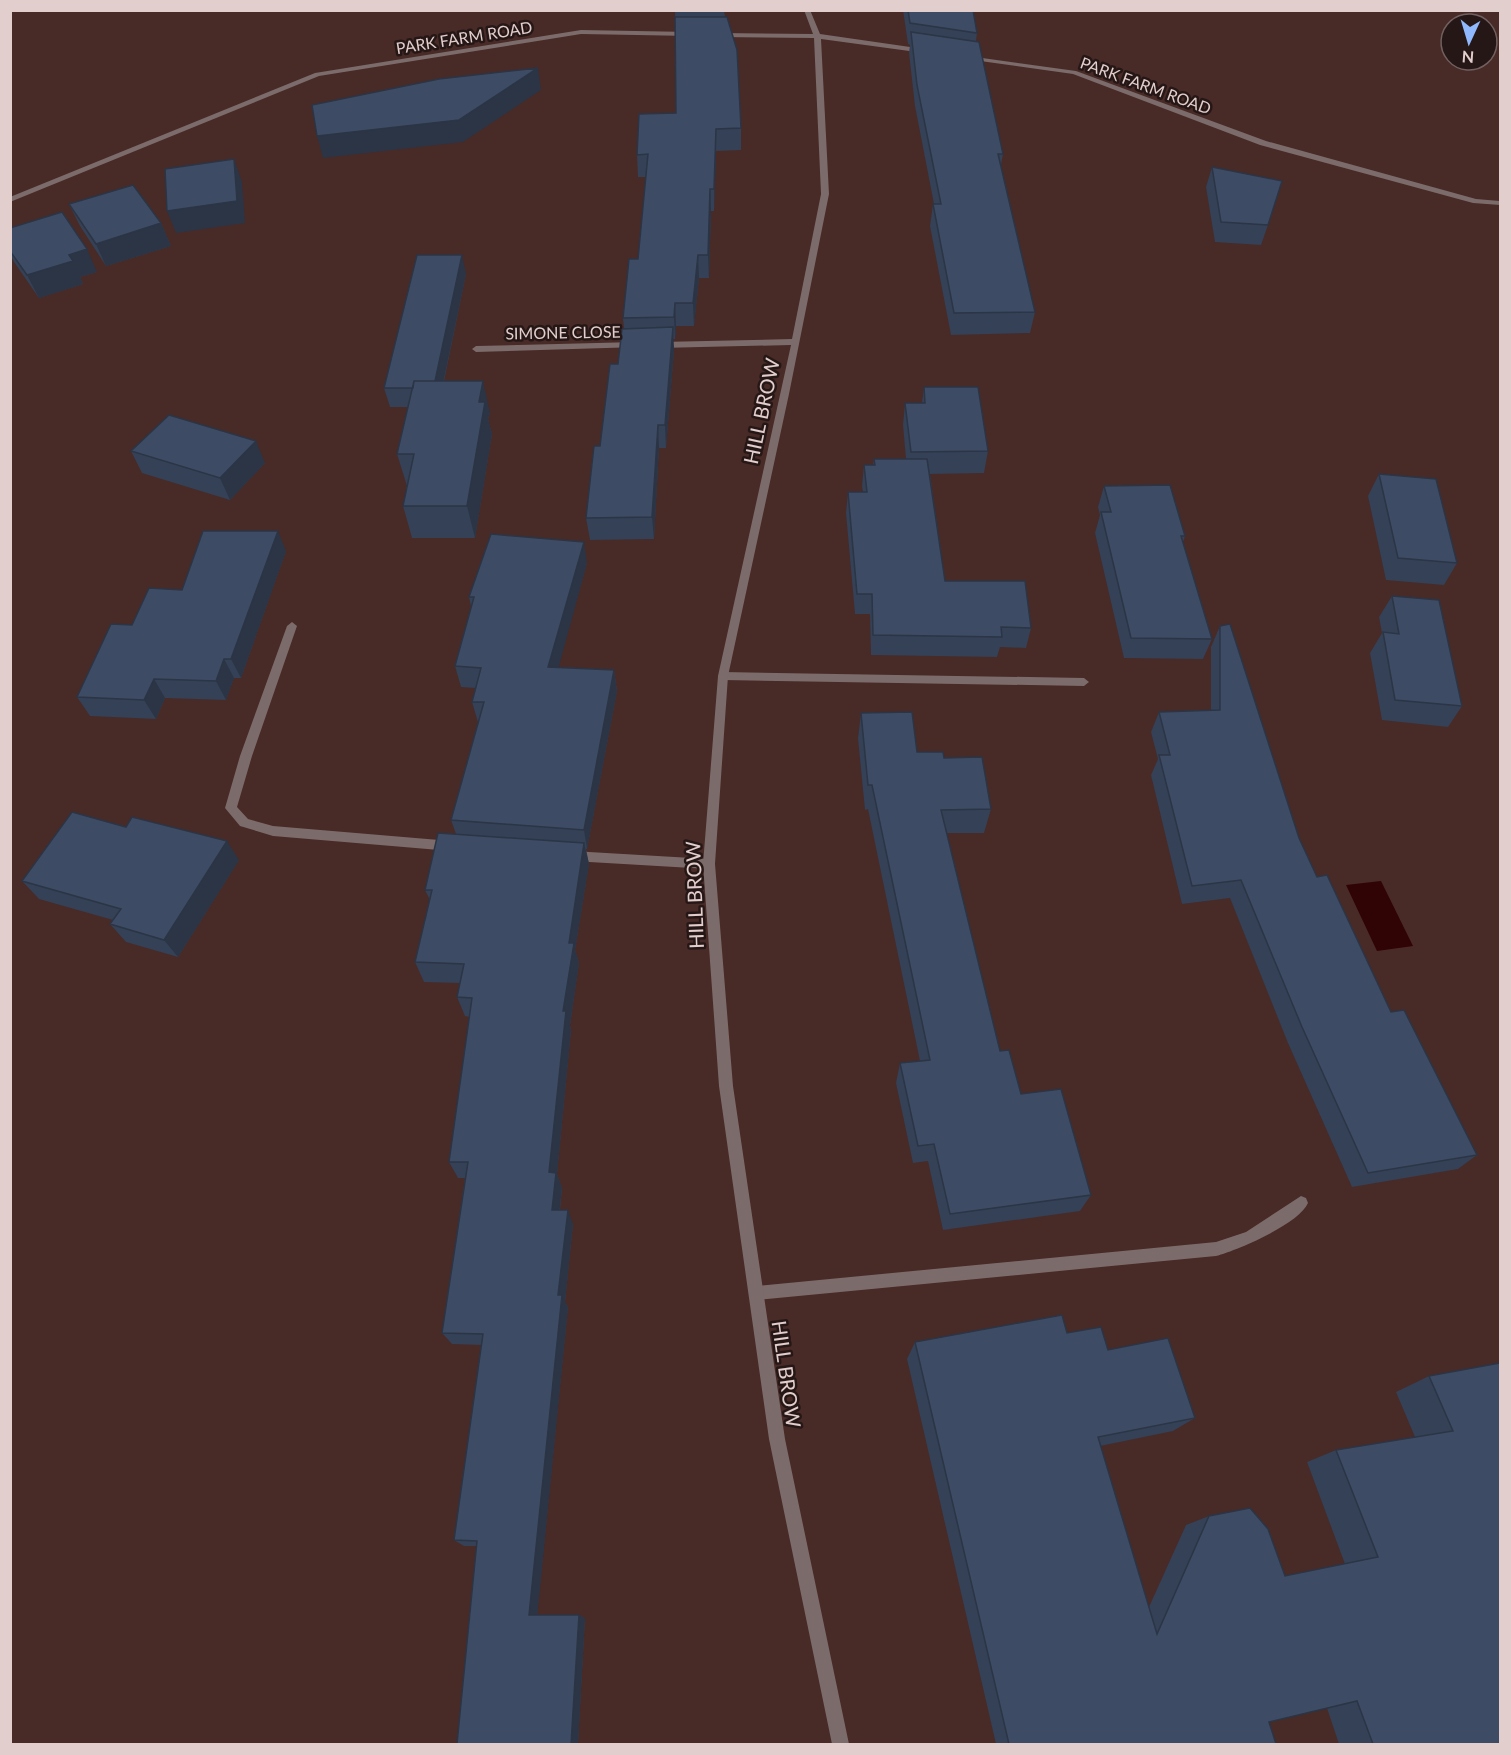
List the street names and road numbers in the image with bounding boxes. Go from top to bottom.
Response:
street label: PARK FARM ROAD [395,17,533,57]
street label: PARK FARM ROAD [1078,53,1214,117]
street label: SIMONE CLOSE [505,321,621,343]
street label: HILL BROW [738,356,784,466]
street label: HILL BROW [680,840,708,949]
street label: HILL BROW [768,1319,806,1429]

